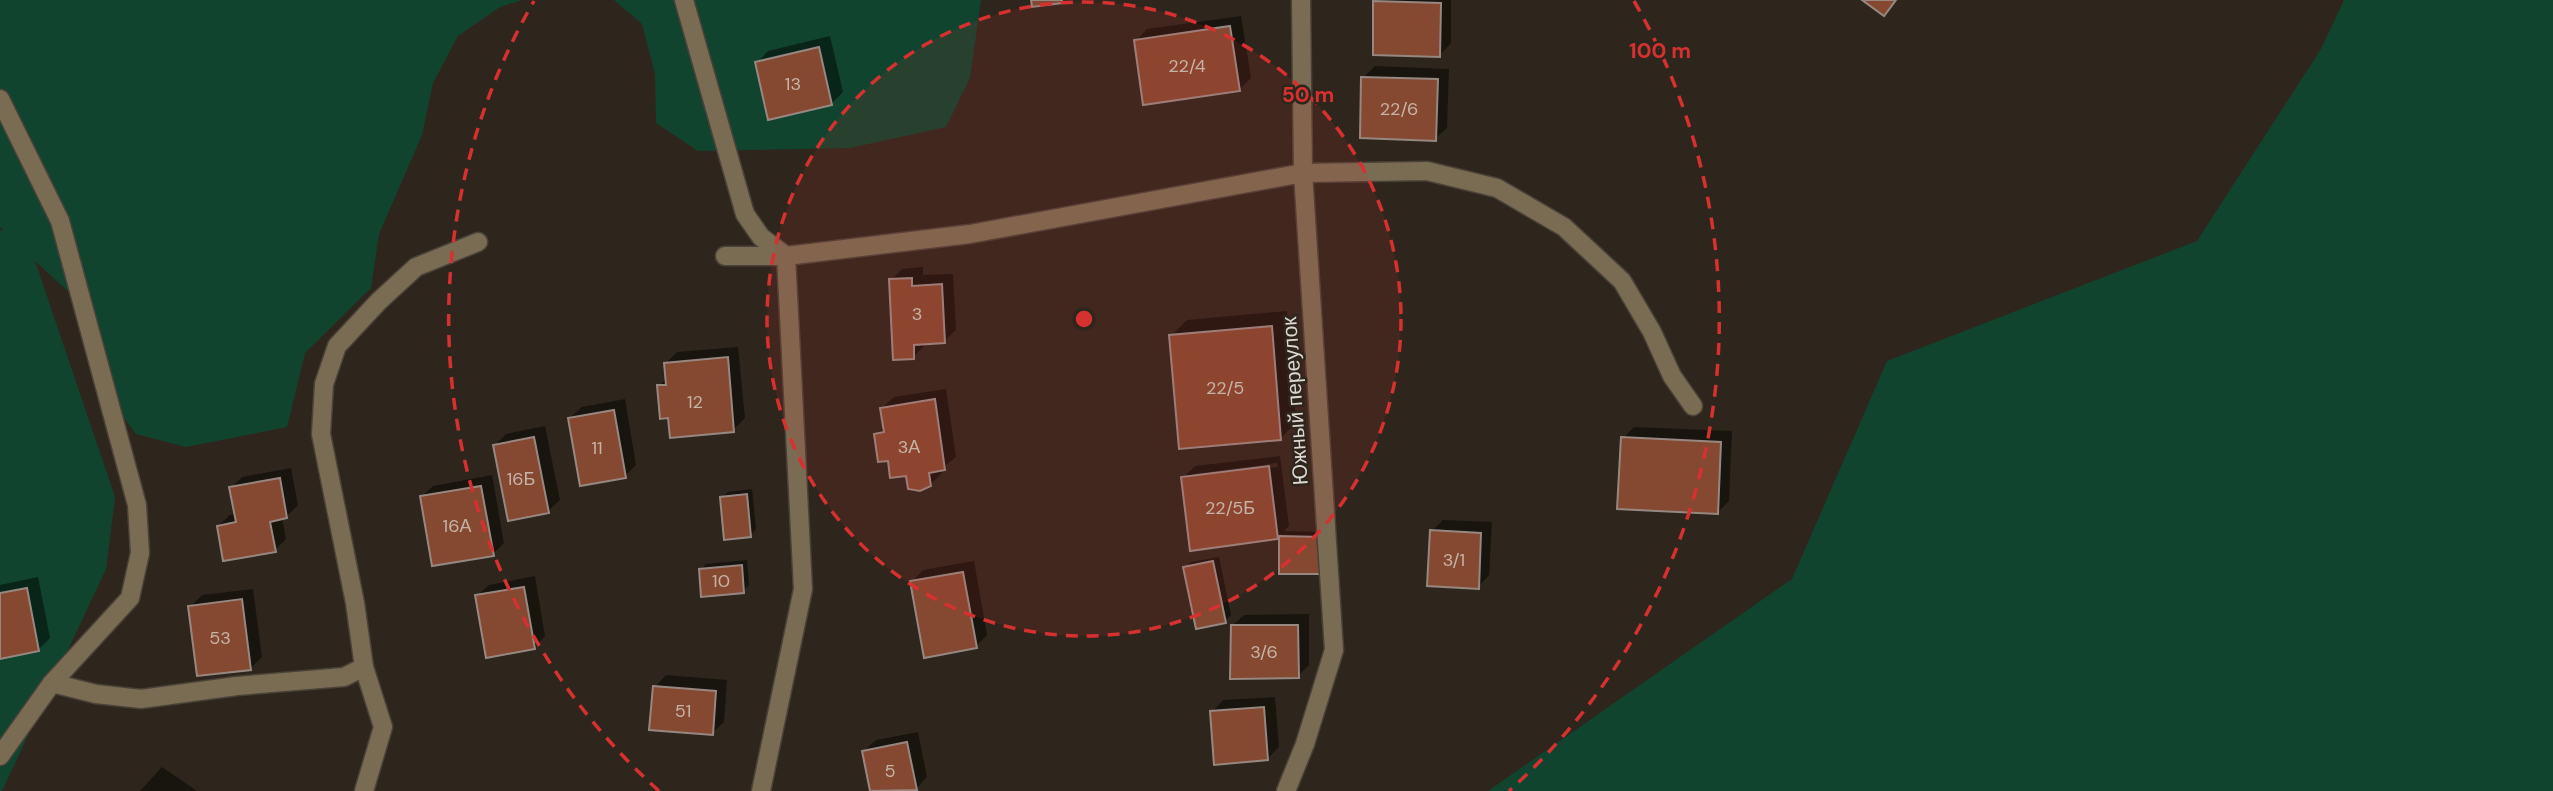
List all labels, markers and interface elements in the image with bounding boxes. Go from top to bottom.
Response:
text: 100 m [1629,37,1691,65]
house number: 22/4 [1168,54,1206,78]
house number: 13 [785,72,801,96]
text: 50 m [1282,81,1334,109]
house number: 22/6 [1380,97,1418,121]
house number: 3 [912,302,922,326]
centre of rings [1072,307,1096,331]
street label: Южный переулок [1275,315,1315,486]
house number: 22/5 [1206,376,1244,400]
house number: 12 [687,390,703,414]
house number: 3А [898,435,920,459]
house number: 11 [591,436,603,460]
house number: 16Б [507,467,535,491]
house number: 22/5Б [1205,496,1255,520]
house number: 16А [443,514,471,538]
house number: 3/1 [1443,548,1465,572]
house number: 10 [712,569,730,593]
house number: 53 [209,626,231,650]
house number: 3/6 [1250,640,1278,664]
house number: 51 [675,699,691,723]
house number: 5 [885,759,895,783]

